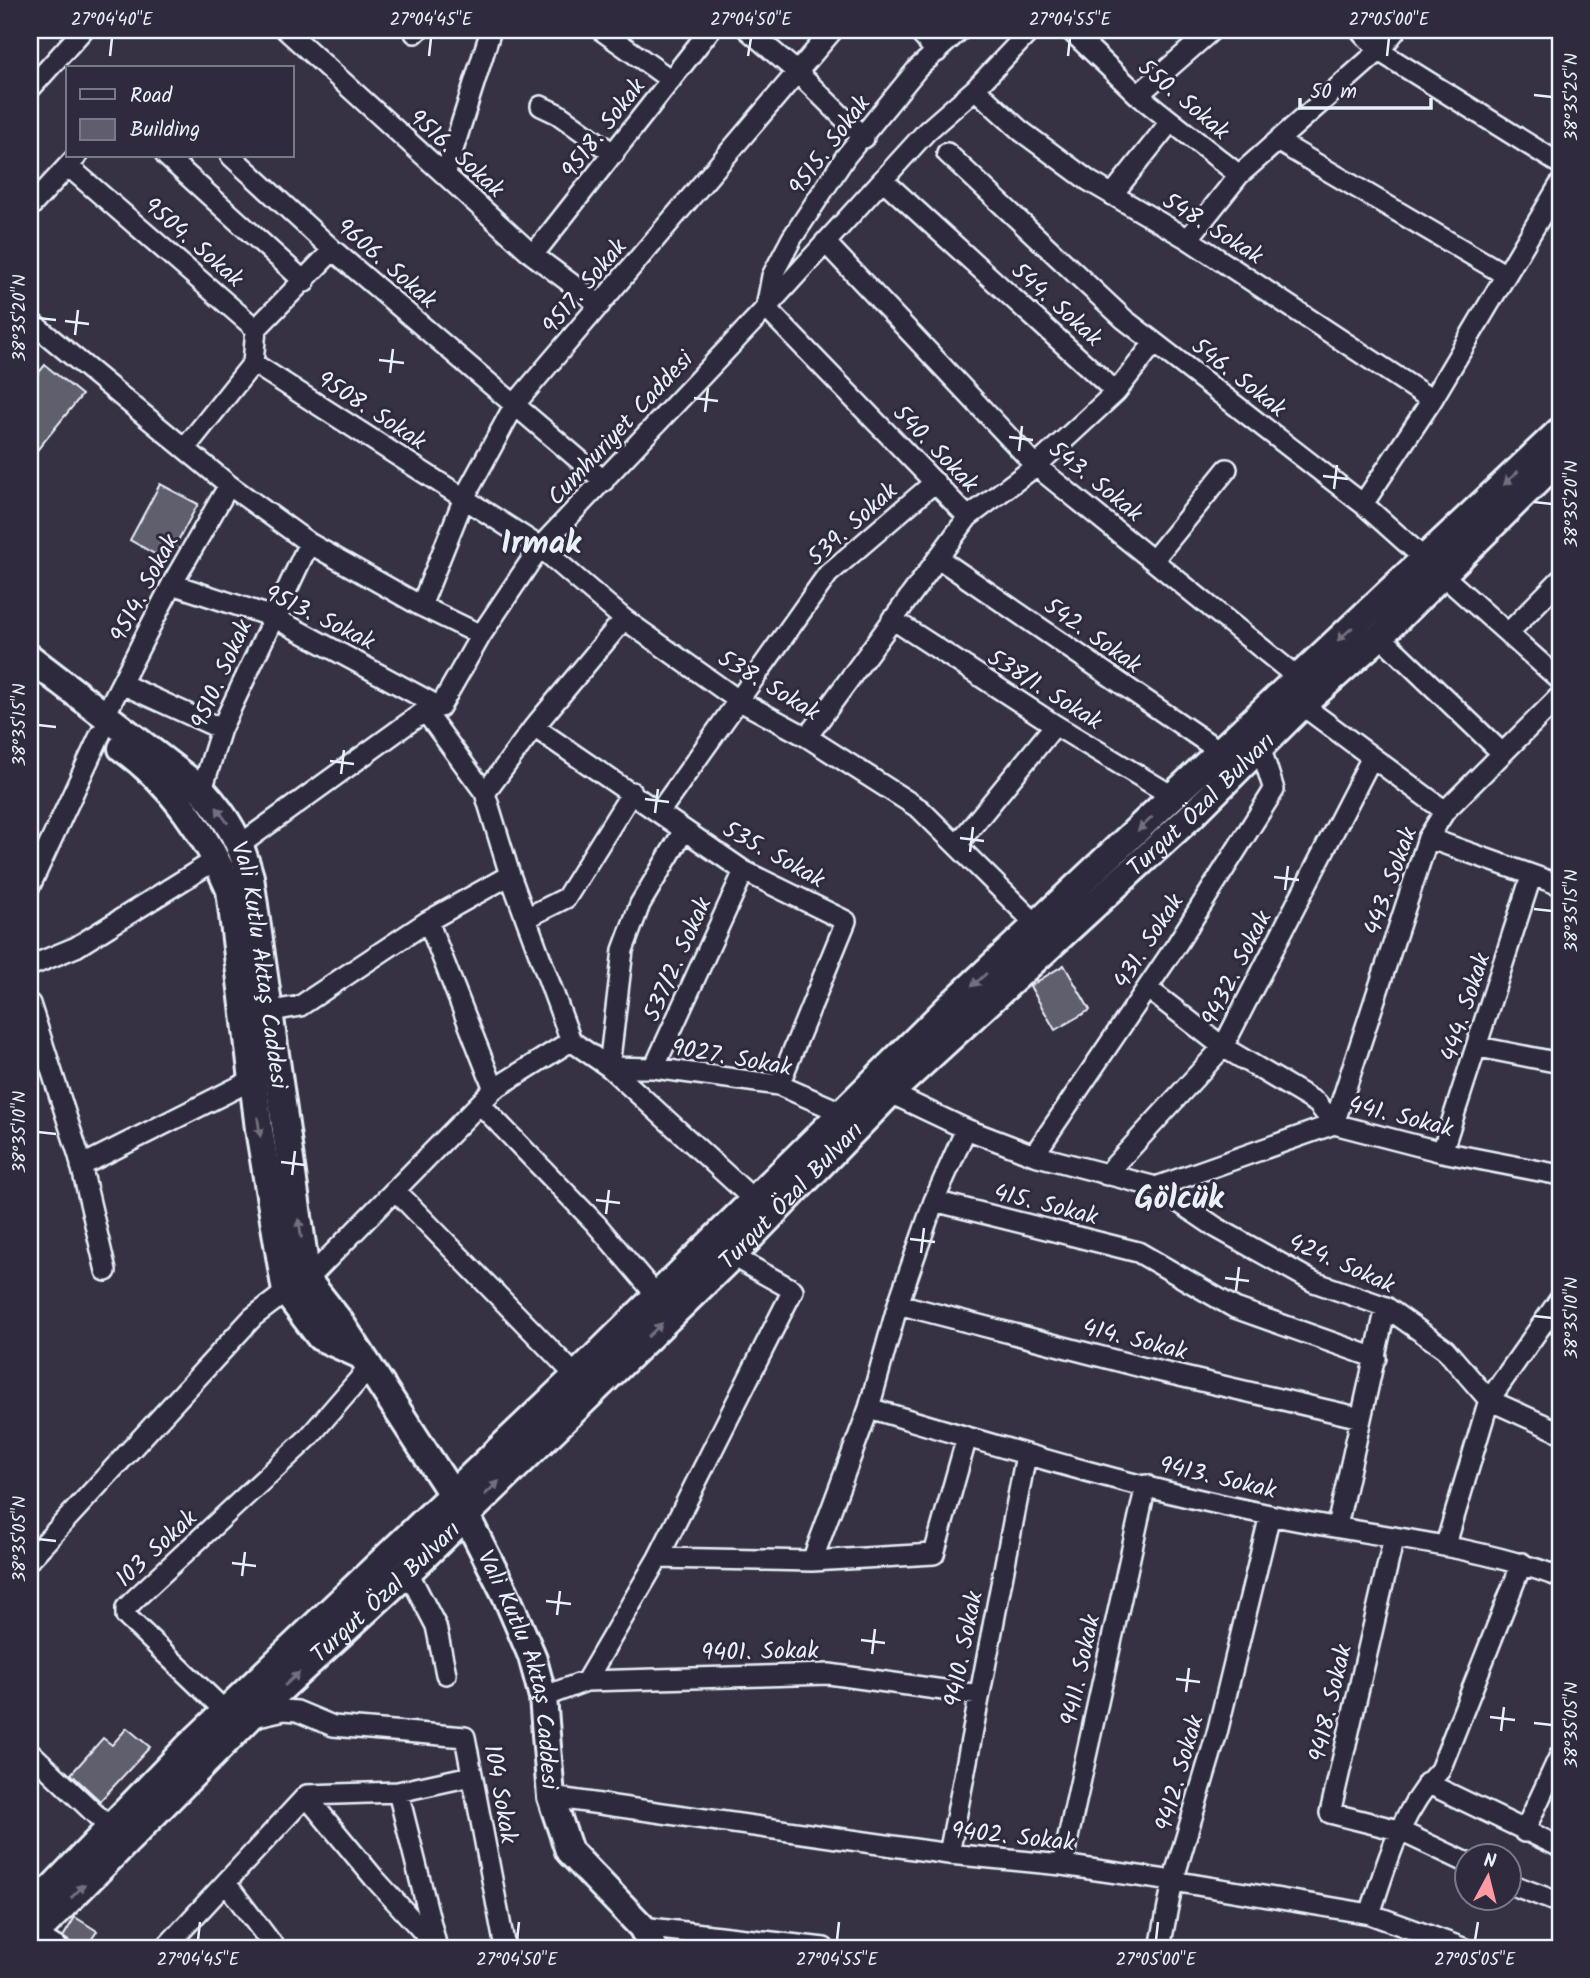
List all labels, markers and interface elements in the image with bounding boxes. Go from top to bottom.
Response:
text: 27°04'40"E [71,6,153,35]
text: 27°04'45"E [390,6,473,35]
text: 27°04'50"E [710,6,792,35]
text: 27°04'55"E [1029,6,1112,35]
text: 27°05'00"E [1349,6,1430,35]
street label: 550. Sokak [1128,50,1238,151]
text: 38°35'25"N [1558,53,1587,141]
legend [66,66,294,158]
scale bar [1300,66,1431,110]
street label: 9518. Sokak [552,69,657,188]
text: 50 m [1310,76,1357,109]
text: Road [130,80,173,113]
street label: 9515. Sokak [779,87,882,205]
street label: 9516. Sokak [399,100,514,209]
text: Building [130,114,200,147]
street label: 548. Sokak [1154,183,1271,276]
street label: 9504. Sokak [134,188,253,299]
street label: 9606. Sokak [327,209,446,320]
street label: 9517. Sokak [533,229,638,344]
street label: 544. Sokak [1001,253,1111,358]
text: 38°35'20"N [6,274,35,362]
street label: 546. Sokak [1182,328,1295,429]
street label: Cumhuriyet Caddesi [539,342,705,516]
street label: 9508. Sokak [309,361,434,462]
street label: 540. Sokak [882,396,988,503]
street label: 543. Sokak [1039,432,1152,533]
text: 38°35'20"N [1558,460,1587,548]
one-way arrow [1503,470,1520,486]
street label: 539. Sokak [799,473,908,577]
district label: Irmak [501,519,582,570]
street label: 9514. Sokak [100,527,191,650]
street label: 9513. Sokak [258,575,382,662]
street label: 542. Sokak [1035,588,1150,685]
street label: 9510. Sokak [181,613,264,736]
one-way arrow [1337,625,1354,641]
street label: 538/1. Sokak [979,639,1110,742]
street label: 538. Sokak [709,640,828,733]
text: 38°35'15"N [6,683,35,767]
street label: Turgut Özal Bulvarı [1119,724,1286,887]
one-way arrow [215,806,229,824]
street label: 535. Sokak [715,811,832,900]
one-way arrow [1137,816,1154,832]
street label: 443. Sokak [1354,821,1429,941]
street label: Vali Kutlu Aktaş Caddesi [219,836,298,1093]
text: 38°35'15"N [1558,869,1587,953]
street label: 431. Sokak [1104,886,1195,997]
street label: 537/2. Sokak [634,890,723,1028]
street label: 9432. Sokak [1192,903,1283,1033]
street label: 444. Sokak [1431,947,1503,1067]
one-way arrow [970,972,988,988]
street label: 9027. Sokak [669,1029,796,1088]
street label: 441. Sokak [1344,1086,1458,1149]
text: 38°35'10"N [6,1091,35,1173]
street label: Turgut Özal Bulvarı [710,1113,874,1280]
one-way arrow [254,1116,265,1138]
street label: 415. Sokak [989,1174,1103,1237]
district label: Gölcük [1135,1174,1225,1225]
one-way arrow [294,1217,305,1239]
street label: 424. Sokak [1282,1224,1402,1305]
text: 38°35'10"N [1558,1277,1587,1359]
street label: 414. Sokak [1078,1309,1192,1372]
one-way arrow [646,1323,663,1339]
street label: 9413. Sokak [1155,1446,1281,1511]
one-way arrow [483,1480,500,1497]
text: 38°35'05"N [6,1496,35,1582]
street label: 103 Sokak [107,1500,208,1598]
street label: Turgut Özal Bulvarı [302,1512,471,1674]
street label: Vali Kutlu Aktaş Caddesi [465,1543,568,1792]
street label: 9410. Sokak [934,1587,995,1711]
street label: 9411. Sokak [1051,1610,1112,1729]
street label: 9401. Sokak [701,1632,820,1673]
street label: 9418. Sokak [1299,1640,1364,1766]
one-way arrow [283,1672,300,1687]
text: 38°35'05"N [1558,1682,1587,1768]
street label: 9412. Sokak [1145,1710,1216,1836]
street label: 104 Sokak [472,1742,528,1847]
street label: 9402. Sokak [949,1812,1077,1863]
north arrow [1454,1842,1524,1912]
text: N [1482,1846,1498,1878]
one-way arrow [69,1883,85,1900]
text: 27°04'45"E [157,1946,240,1975]
text: 27°04'50"E [476,1946,558,1975]
text: 27°04'55"E [796,1946,879,1975]
text: 27°05'00"E [1116,1946,1197,1975]
text: 27°05'05"E [1434,1946,1516,1975]

